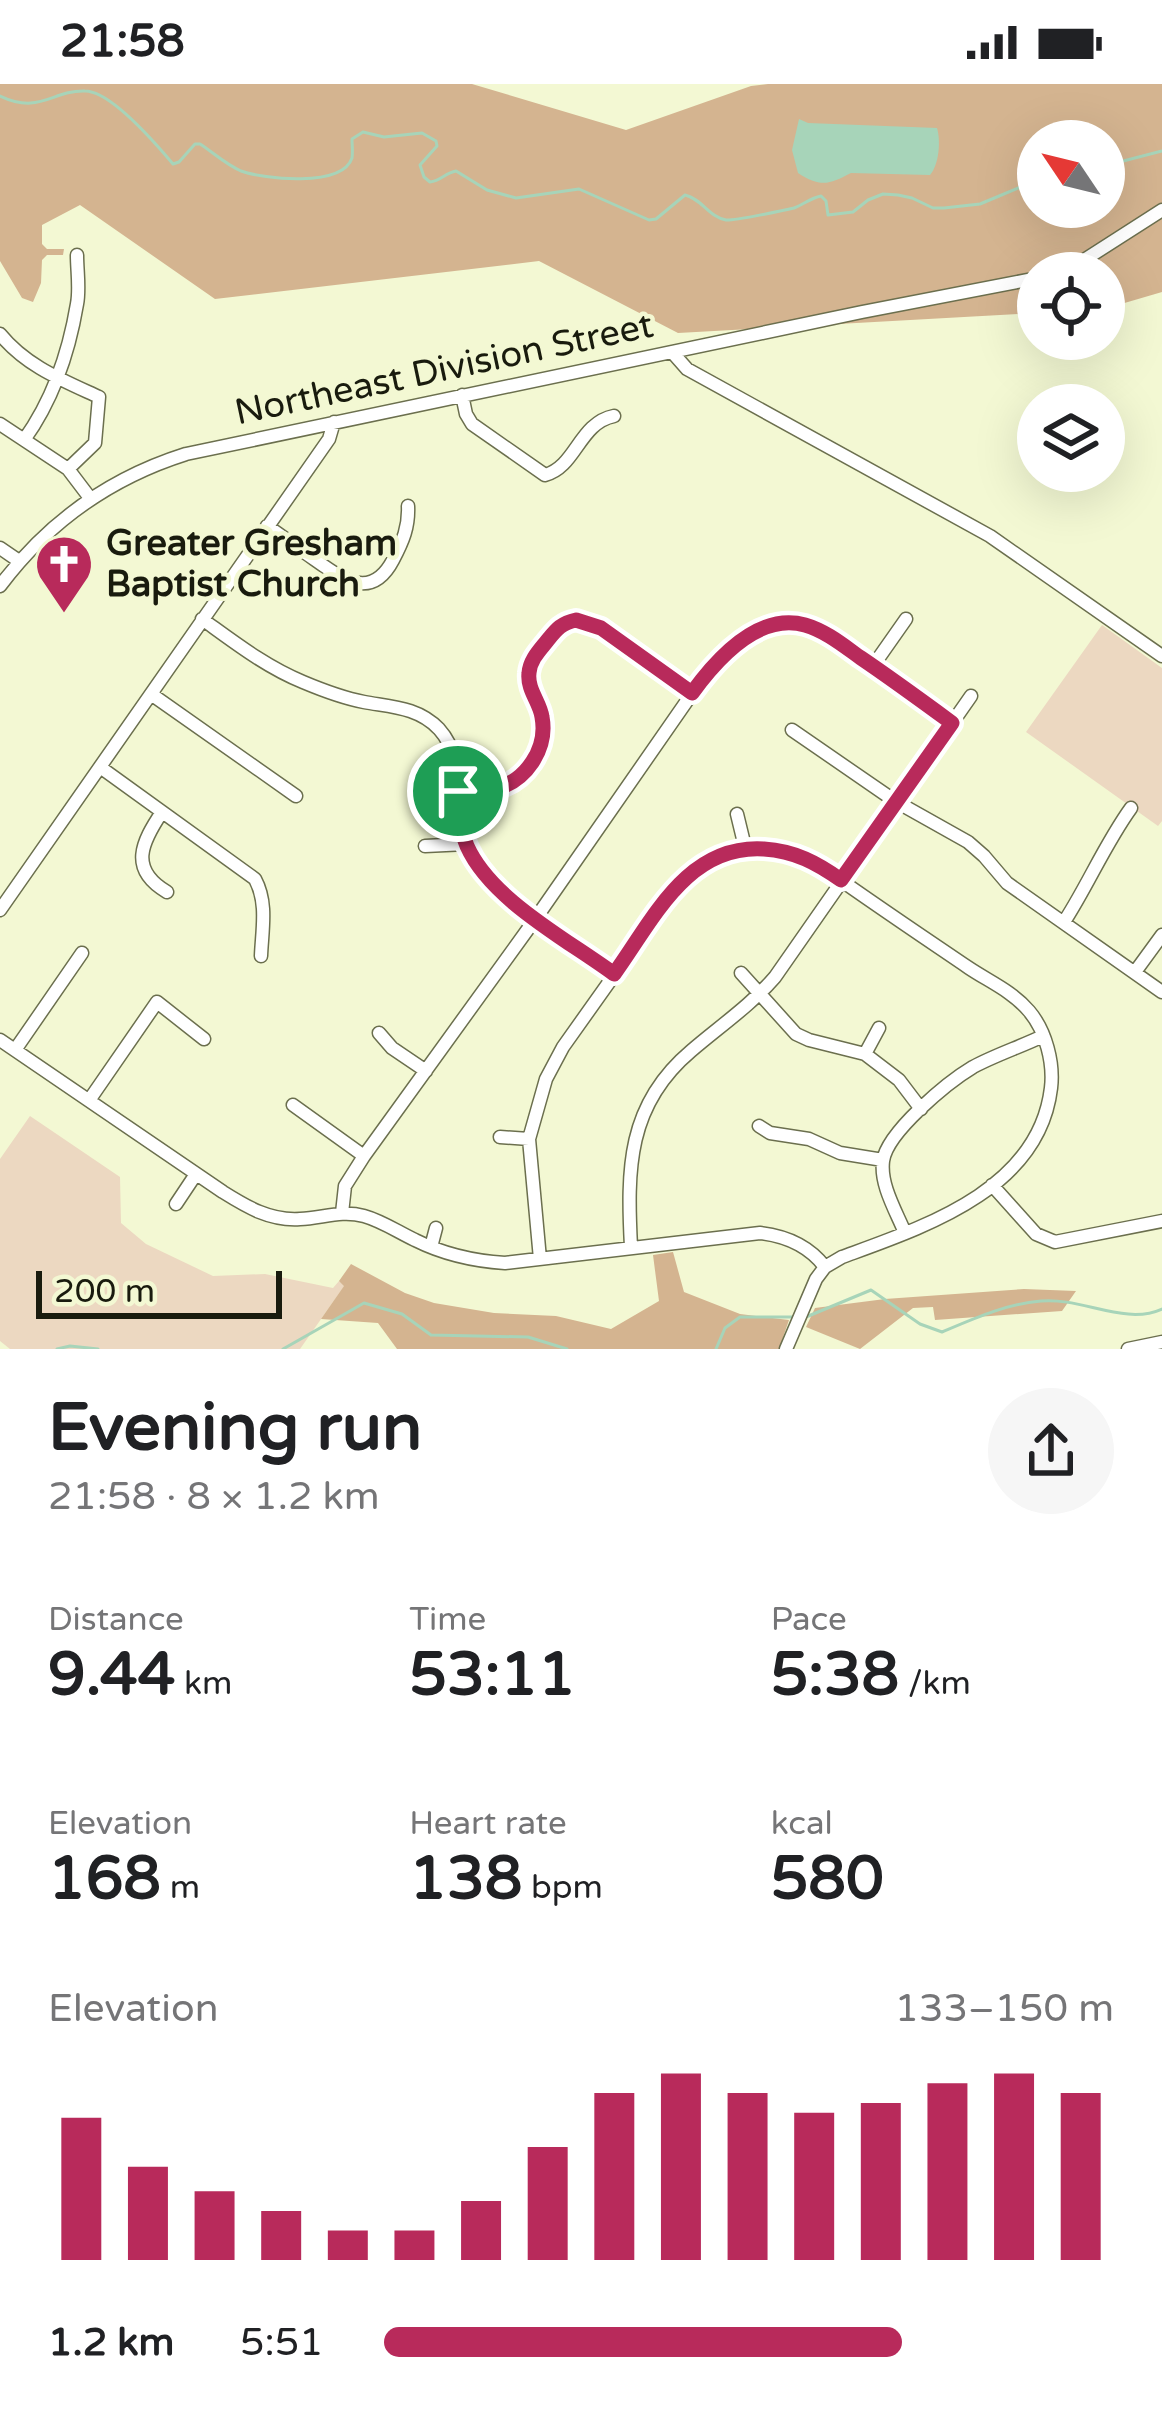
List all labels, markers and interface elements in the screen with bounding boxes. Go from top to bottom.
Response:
text: 21:58 [60,15,185,69]
north arrow [1017,120,1125,228]
map controls [1017,120,1125,492]
button: locate [1017,252,1125,360]
street label: Northeast Division Street [231,304,657,434]
button: layers [1017,384,1125,492]
place label: Greater Gresham Baptist Church [106,522,397,606]
church icon: Greater Gresham Baptist Church [33,533,95,615]
pin [407,740,509,842]
icon: arrive [425,758,491,824]
scale bar [36,1265,282,1318]
text: 200 m [54,1272,155,1311]
text: Evening run [48,1388,422,1468]
button: share [988,1388,1114,1514]
text: 21:58 · 8 × 1.2 km [48,1473,380,1520]
text: Distance [48,1600,184,1639]
text: Time [409,1600,486,1639]
text: Pace [771,1600,847,1639]
text: 9.44 [48,1639,175,1711]
text: 53:11 [409,1639,576,1711]
text: 5:38 [771,1639,899,1711]
text: km [175,1664,232,1703]
text: /km [899,1664,971,1703]
text: Elevation [48,1804,192,1843]
text: Heart rate [409,1804,567,1843]
text: kcal [771,1804,833,1843]
text: 168 [48,1843,161,1915]
text: 138 [409,1843,522,1915]
text: 580 [771,1843,884,1915]
text: m [161,1868,200,1907]
text: bpm [522,1868,603,1907]
text: Elevation [48,1985,218,2032]
text: 133–150 m [894,1985,1114,2032]
text: 1.2 km [48,2319,174,2366]
text: 5:51 [240,2319,324,2366]

